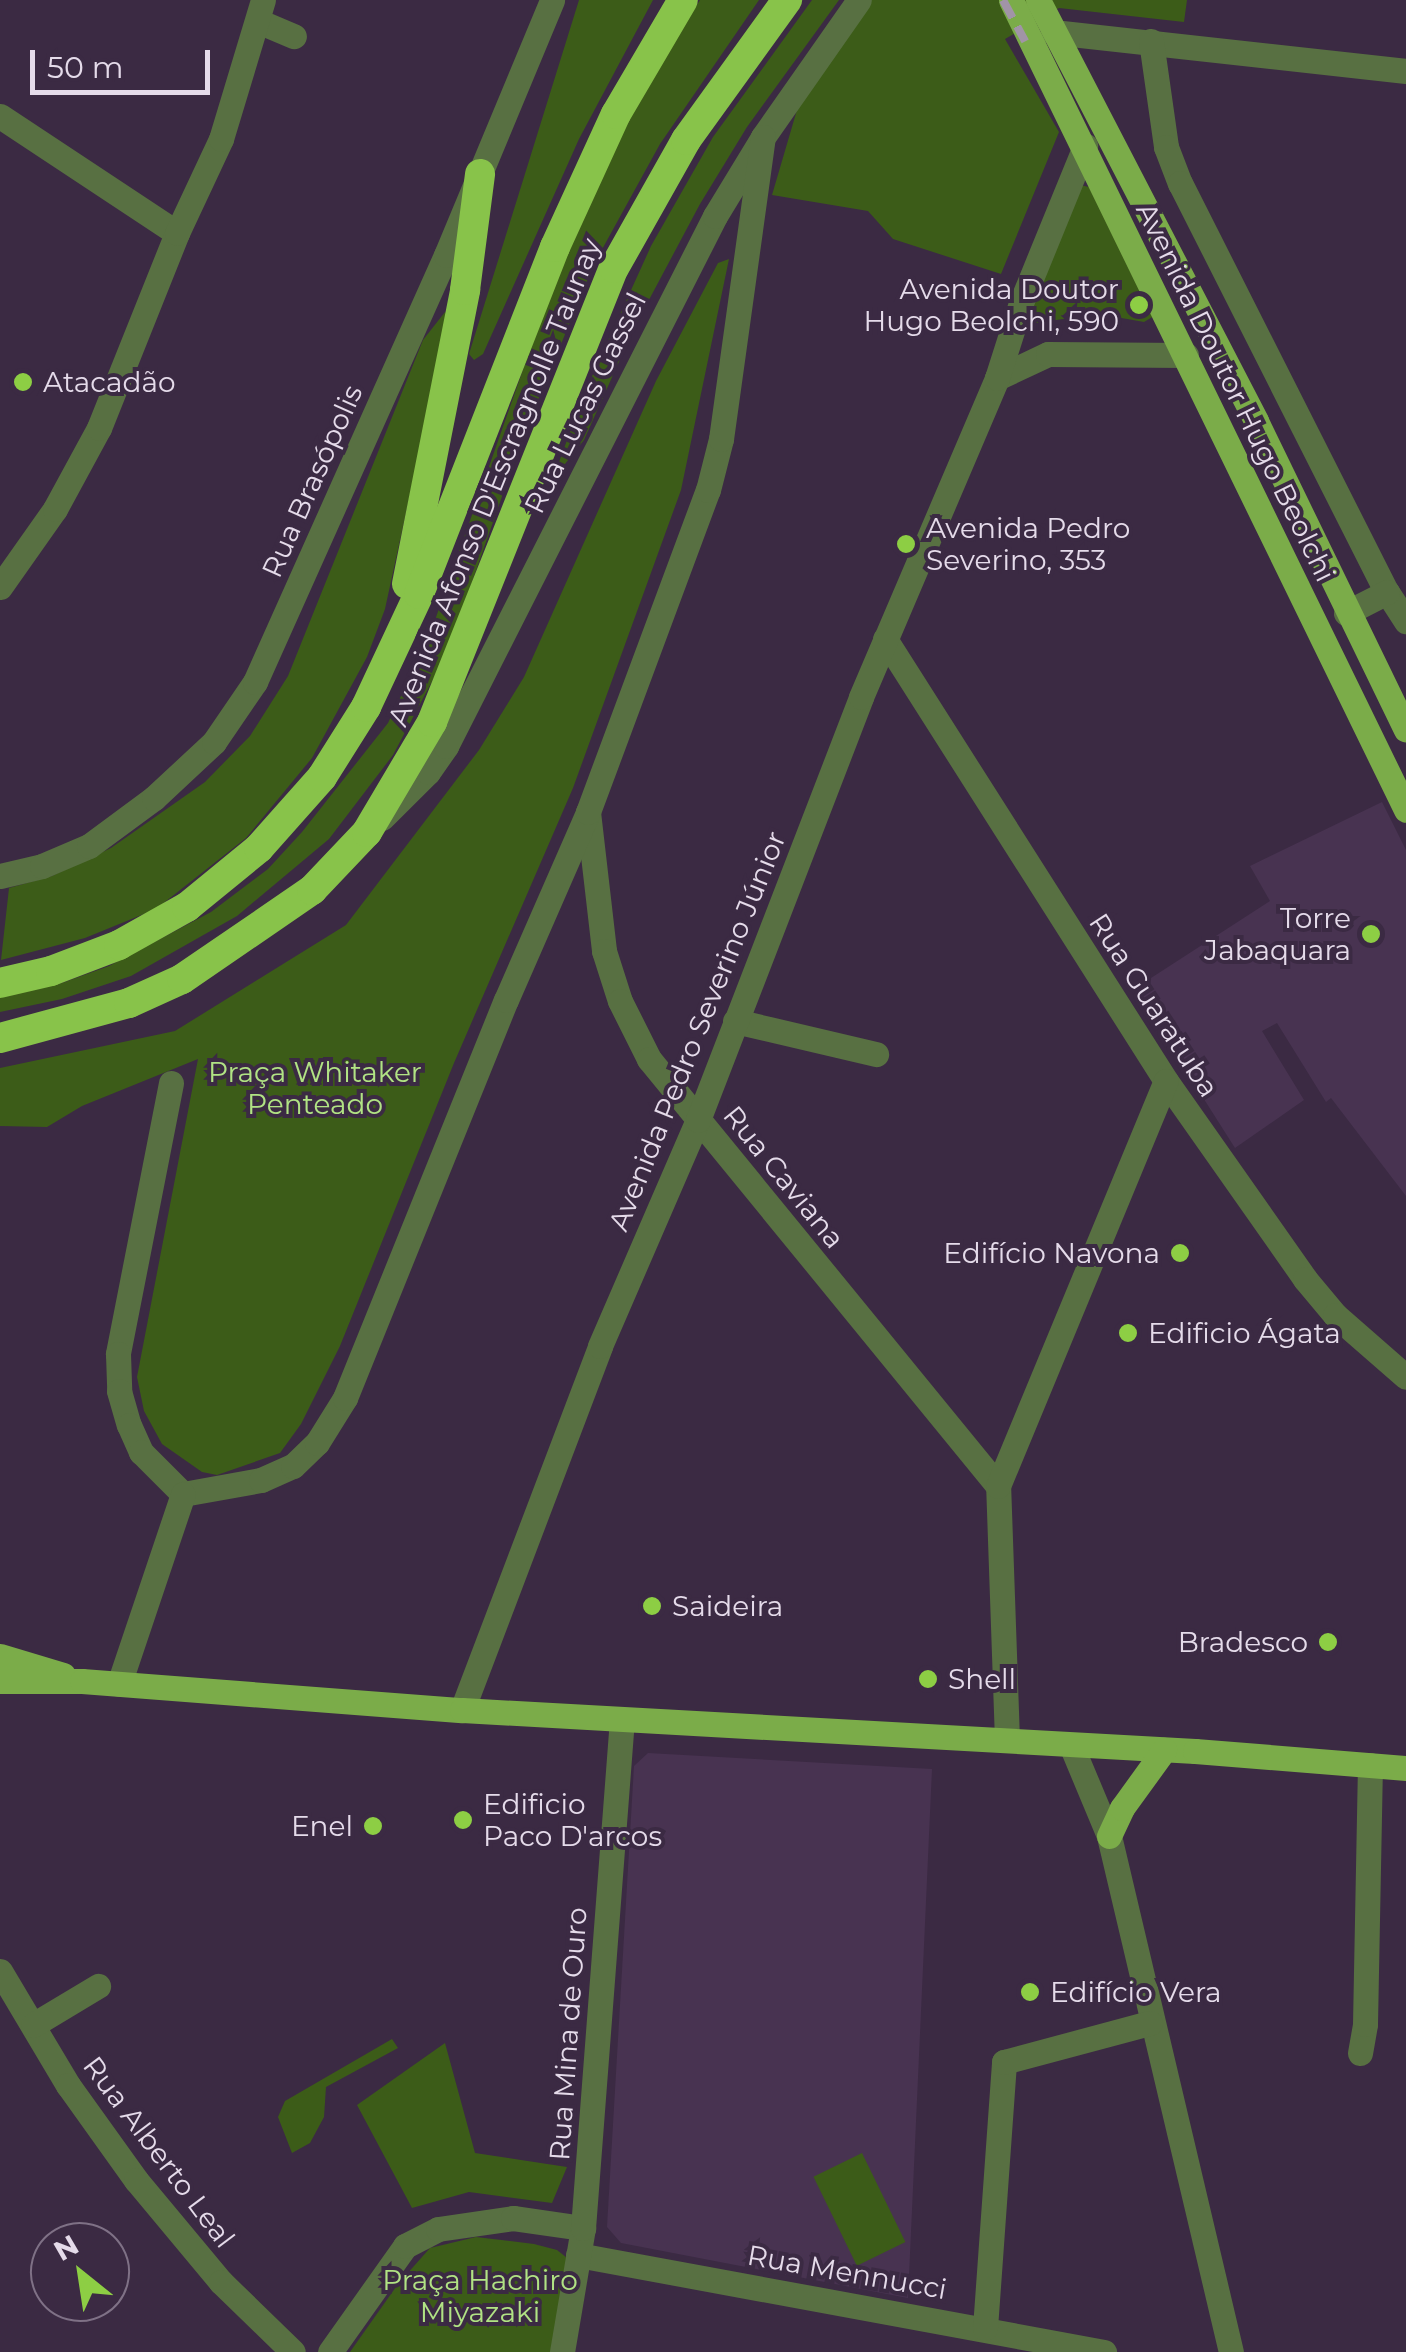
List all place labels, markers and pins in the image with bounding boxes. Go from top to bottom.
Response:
place label: Avenida Doutor Hugo Beolchi, 590 [864,272,1119,338]
marker: Avenida Doutor Hugo Beolchi, 590 [1128,294,1150,316]
place label: Atacadão [43,365,176,399]
marker: Atacadão [12,371,34,393]
place label: Avenida Pedro Severino, 353 [926,511,1130,577]
marker: Avenida Pedro Severino, 353 [895,533,917,555]
place label: Torre Jabaquara [1204,901,1351,967]
marker: Torre Jabaquara [1360,923,1382,945]
place label: Edifício Navona [943,1236,1160,1270]
marker: Edifício Navona [1169,1242,1191,1264]
place label: Edificio Ágata [1148,1316,1341,1350]
marker: Edificio Ágata [1117,1322,1139,1344]
place label: Saideira [672,1589,783,1623]
marker: Saideira [641,1595,663,1617]
place label: Bradesco [1178,1625,1308,1659]
marker: Bradesco [1317,1631,1339,1653]
place label: Shell [948,1662,1016,1696]
marker: Shell [917,1668,939,1690]
place label: Edificio Paco D'arcos [483,1787,662,1853]
place label: Enel [291,1809,353,1843]
marker: Edificio Paco D'arcos [452,1809,474,1831]
marker: Enel [362,1815,384,1837]
place label: Edifício Vera [1050,1975,1222,2009]
marker: Edifício Vera [1019,1981,1041,2003]

